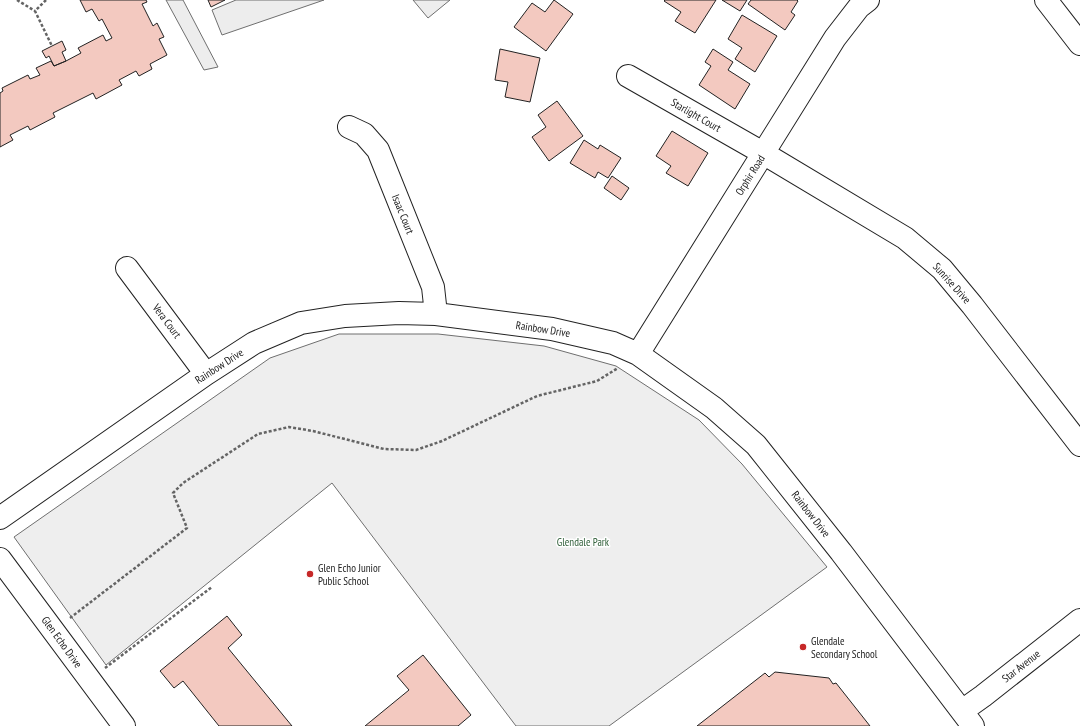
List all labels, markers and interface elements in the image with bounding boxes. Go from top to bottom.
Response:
street label: Starlight Court [668,95,724,135]
street label: Orphir Road [732,152,768,198]
street label: Isaac Court [389,192,417,236]
street label: Sunrise Drive [930,260,974,307]
street label: Vera Court [149,300,184,341]
street label: Rainbow Drive [515,318,572,340]
street label: Rainbow Drive [192,345,246,387]
street label: Rainbow Drive [789,488,834,540]
park label: Glendale Park [557,535,610,549]
place label: Glen Echo Junior Public School [318,561,381,588]
marker: Glen Echo Junior Public School [305,569,315,579]
street label: Glen Echo Drive [39,614,86,671]
place label: Glendale Secondary School [811,634,878,661]
marker: Glendale Secondary School [798,642,808,652]
street label: Star Avenue [999,646,1043,685]

